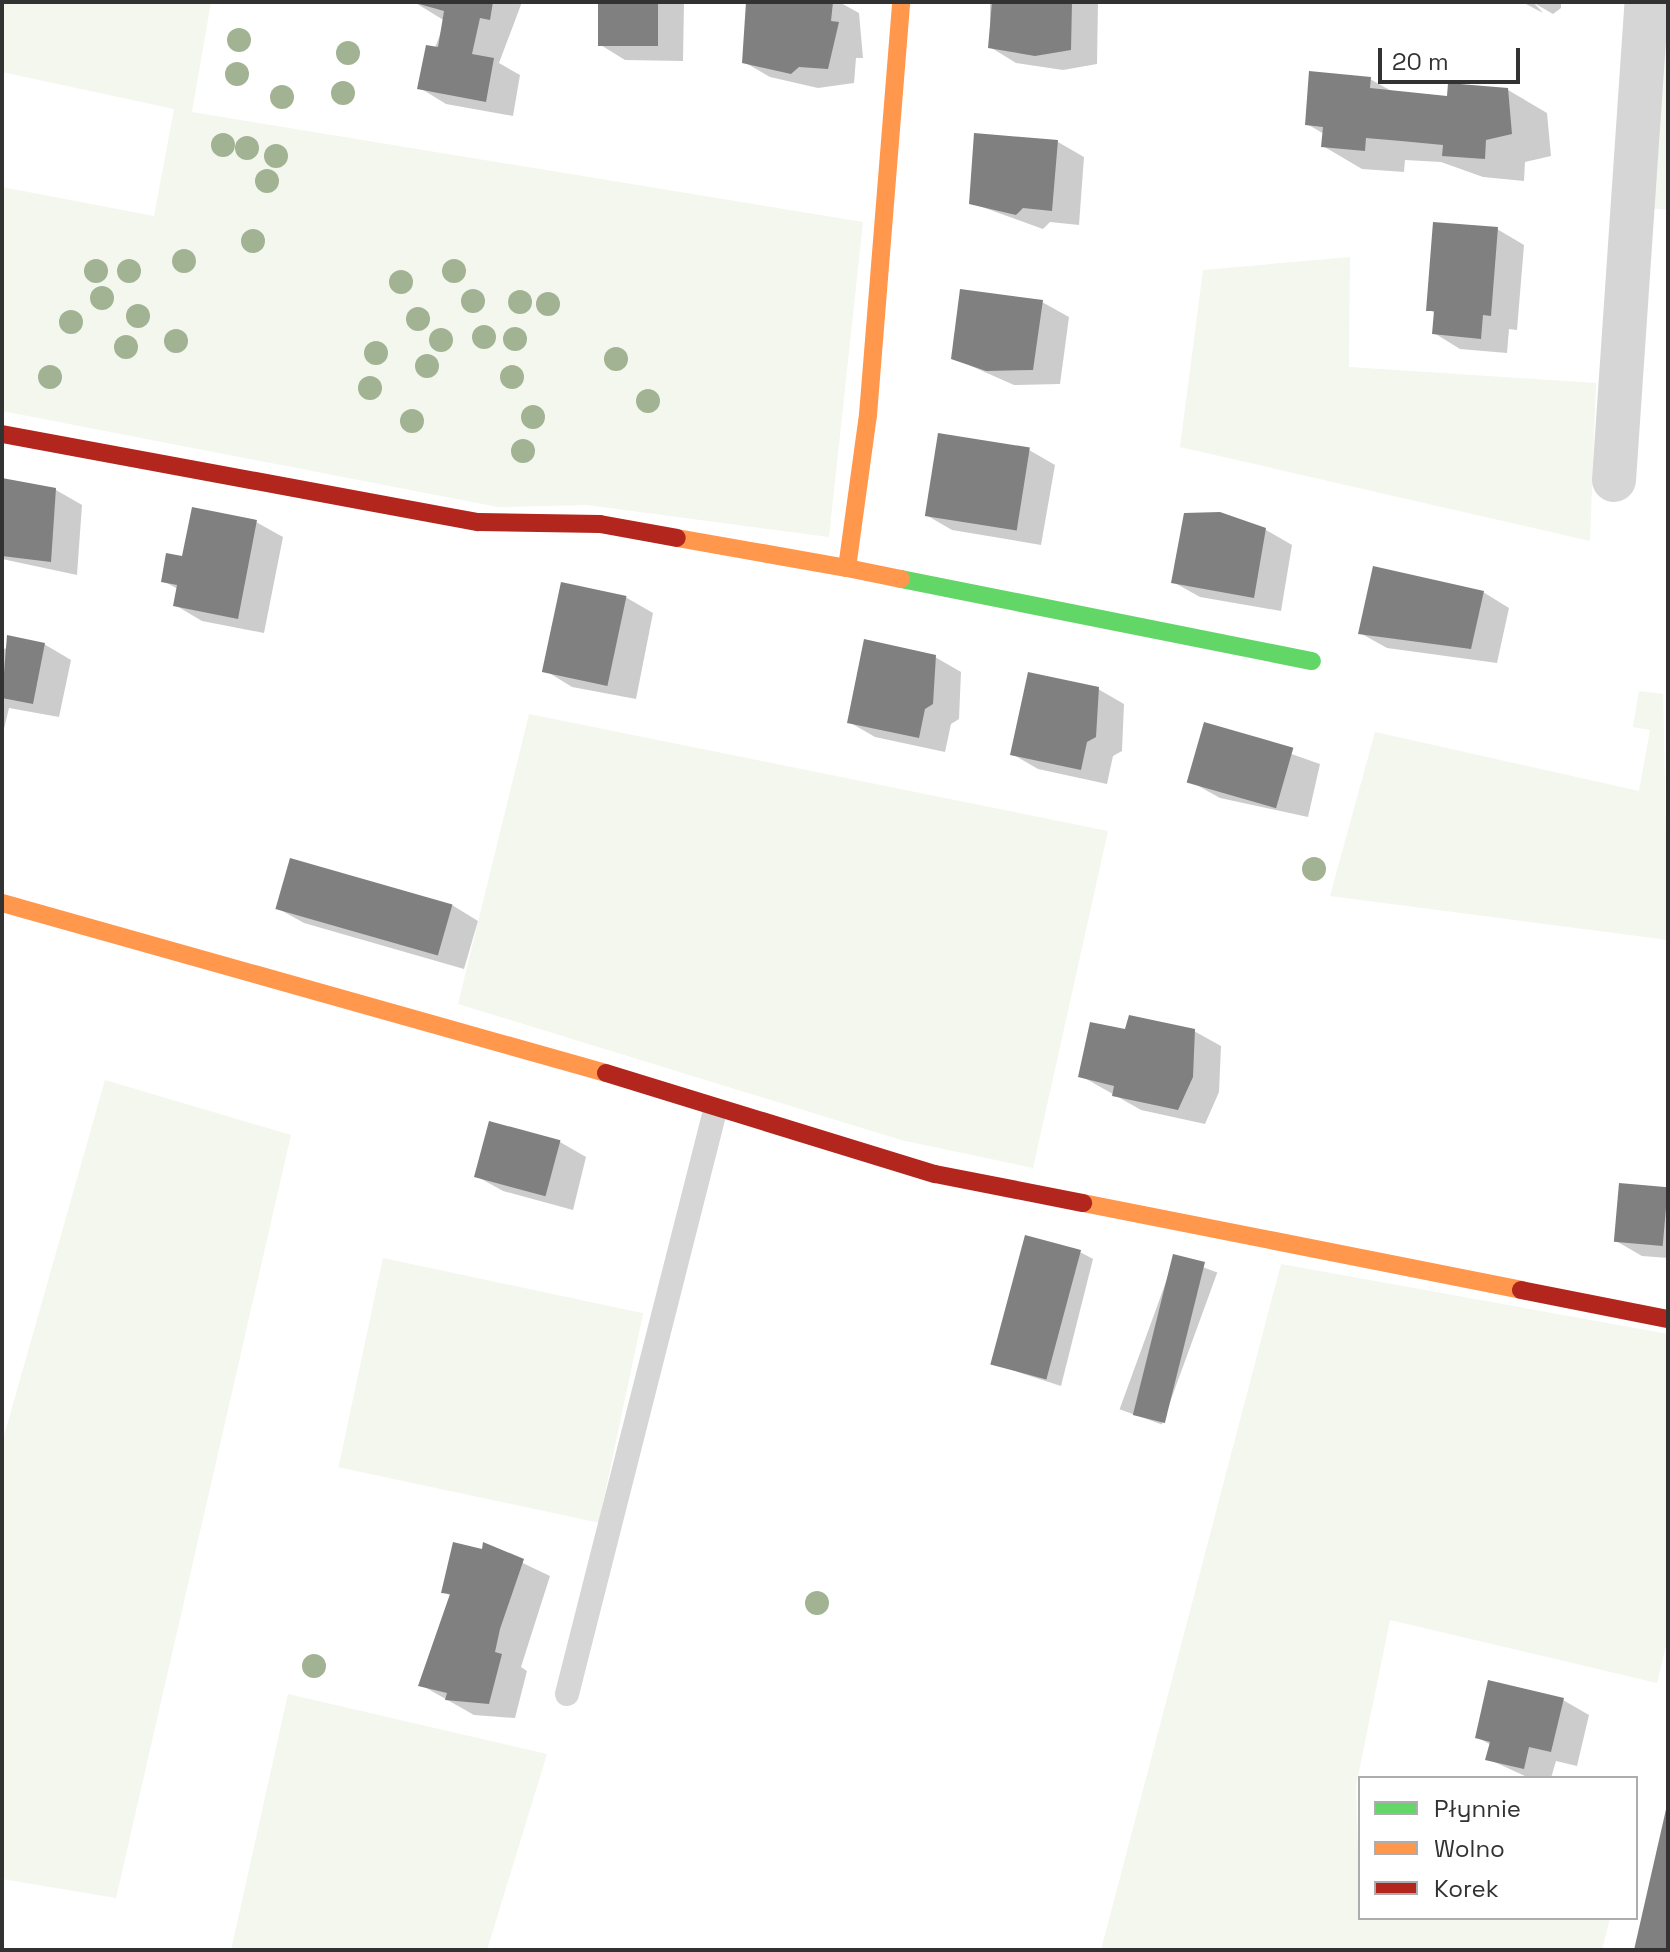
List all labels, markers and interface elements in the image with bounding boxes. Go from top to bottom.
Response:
scale bar [1382,32,1524,82]
text: 20 m [1392,46,1449,77]
legend [1358,1776,1638,1920]
text: Płynnie [1434,1793,1521,1824]
text: Wolno [1434,1833,1505,1864]
text: Korek [1434,1873,1499,1904]

